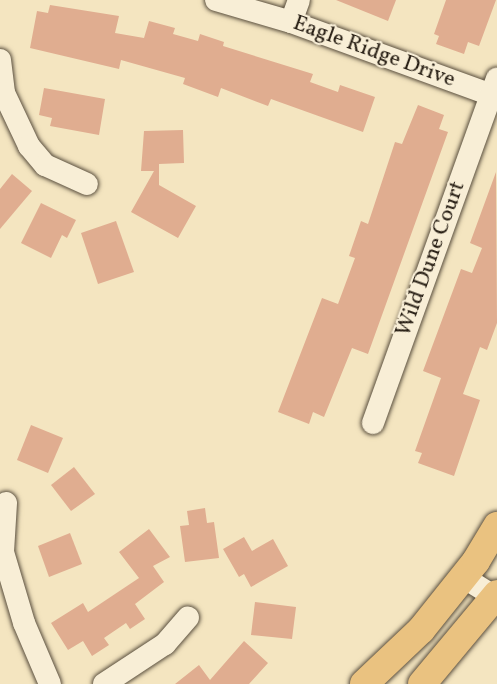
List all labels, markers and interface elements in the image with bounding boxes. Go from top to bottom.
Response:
street label: Eagle Ridge Drive [289,10,459,94]
street label: Wild Dune Court [391,178,471,340]

